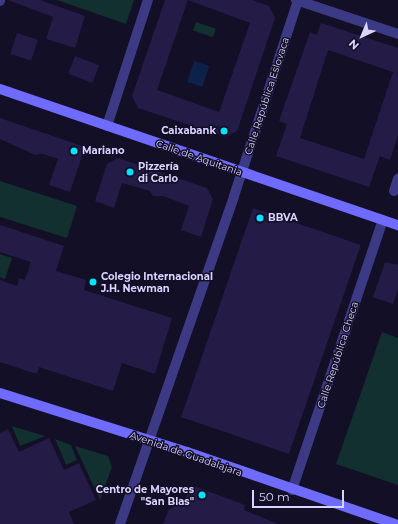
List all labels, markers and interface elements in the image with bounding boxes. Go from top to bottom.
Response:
north arrow [342,16,382,56]
street label: Calle República Eslovaca [242,36,292,156]
text: N [346,37,362,53]
place label: Caixabank [161,125,216,137]
marker: Caixabank [219,126,229,136]
street label: Calle de Aquitania [154,138,244,178]
place label: Mariano [82,145,125,157]
marker: Mariano [69,146,79,156]
place label: Pizzería di Carlo [138,160,179,184]
marker: Pizzería di Carlo [125,167,135,177]
place label: BBVA [268,212,298,224]
marker: BBVA [255,213,265,223]
place label: Colegio Internacional J.H. Newman [101,270,213,294]
marker: Colegio Internacional J.H. Newman [88,277,98,287]
street label: Calle República Checa [315,300,361,410]
street label: Avenida de Guadalajara [128,429,244,479]
scale bar [254,482,346,508]
place label: Centro de Mayores "San Blas" [96,483,194,506]
text: 50 m [259,489,290,504]
marker: Centro de Mayores "San Blas" [197,490,207,500]

